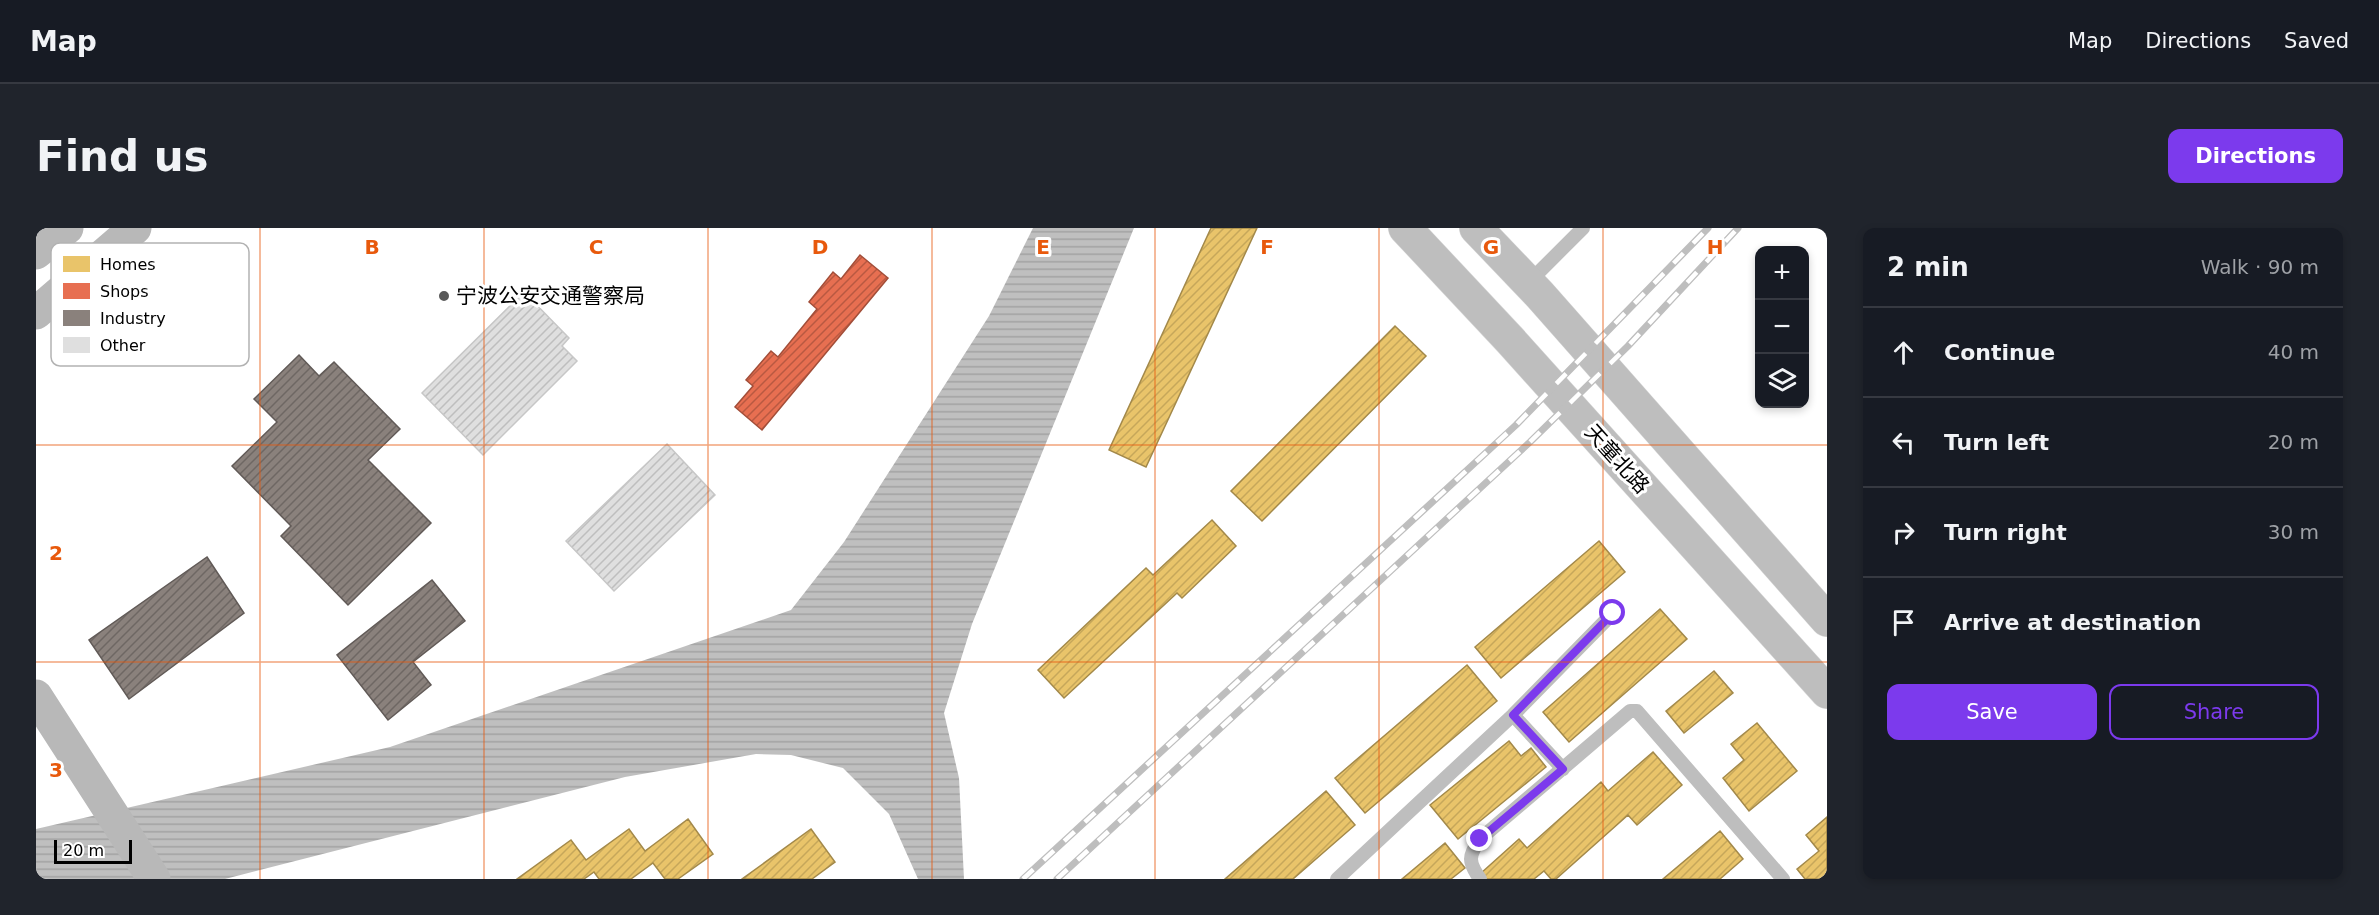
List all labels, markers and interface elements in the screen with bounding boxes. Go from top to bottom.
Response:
text: Map [30,25,97,58]
text: Map [2068,29,2112,53]
text: Directions [2145,29,2251,53]
text: Saved [2284,29,2349,53]
button: Directions [2168,129,2343,183]
text: Find us [36,132,209,181]
text: B [364,235,380,259]
text: C [589,235,603,259]
text: D [812,235,828,259]
text: E [1036,235,1050,259]
text: F [1260,235,1274,259]
text: G [1483,235,1499,259]
text: H [1707,235,1723,259]
legend [51,243,249,366]
map controls [1755,246,1809,408]
button: + [1755,246,1809,300]
text: 2 min [1887,252,1969,282]
text: Homes [100,255,156,274]
text: Walk · 90 m [2201,255,2319,279]
text: Shops [100,282,149,301]
place label: 宁波公安交通警察局 [456,284,645,308]
marker: 宁波公安交通警察局 [437,289,451,303]
button: − [1755,300,1809,354]
text: Industry [100,309,166,328]
text: Other [100,336,146,355]
icon: ahead [1887,336,1920,369]
text: Continue [1944,340,2055,365]
text: 40 m [2268,340,2319,364]
button: layers [1755,354,1809,408]
street label: 天童北路 [1580,420,1654,498]
icon: left [1887,426,1920,459]
text: Turn left [1944,430,2049,455]
text: 20 m [2268,430,2319,454]
icon: right [1887,516,1920,549]
text: Turn right [1944,520,2067,545]
text: 30 m [2268,520,2319,544]
text: 2 [49,541,63,565]
route start [1599,599,1625,625]
icon: arrive [1887,606,1920,639]
text: Arrive at destination [1944,610,2201,635]
button: Save [1887,684,2097,740]
button: Share [2109,684,2319,740]
text: 3 [49,758,63,782]
route end [1466,825,1492,851]
scale bar [54,837,132,864]
text: 20 m [63,841,104,860]

